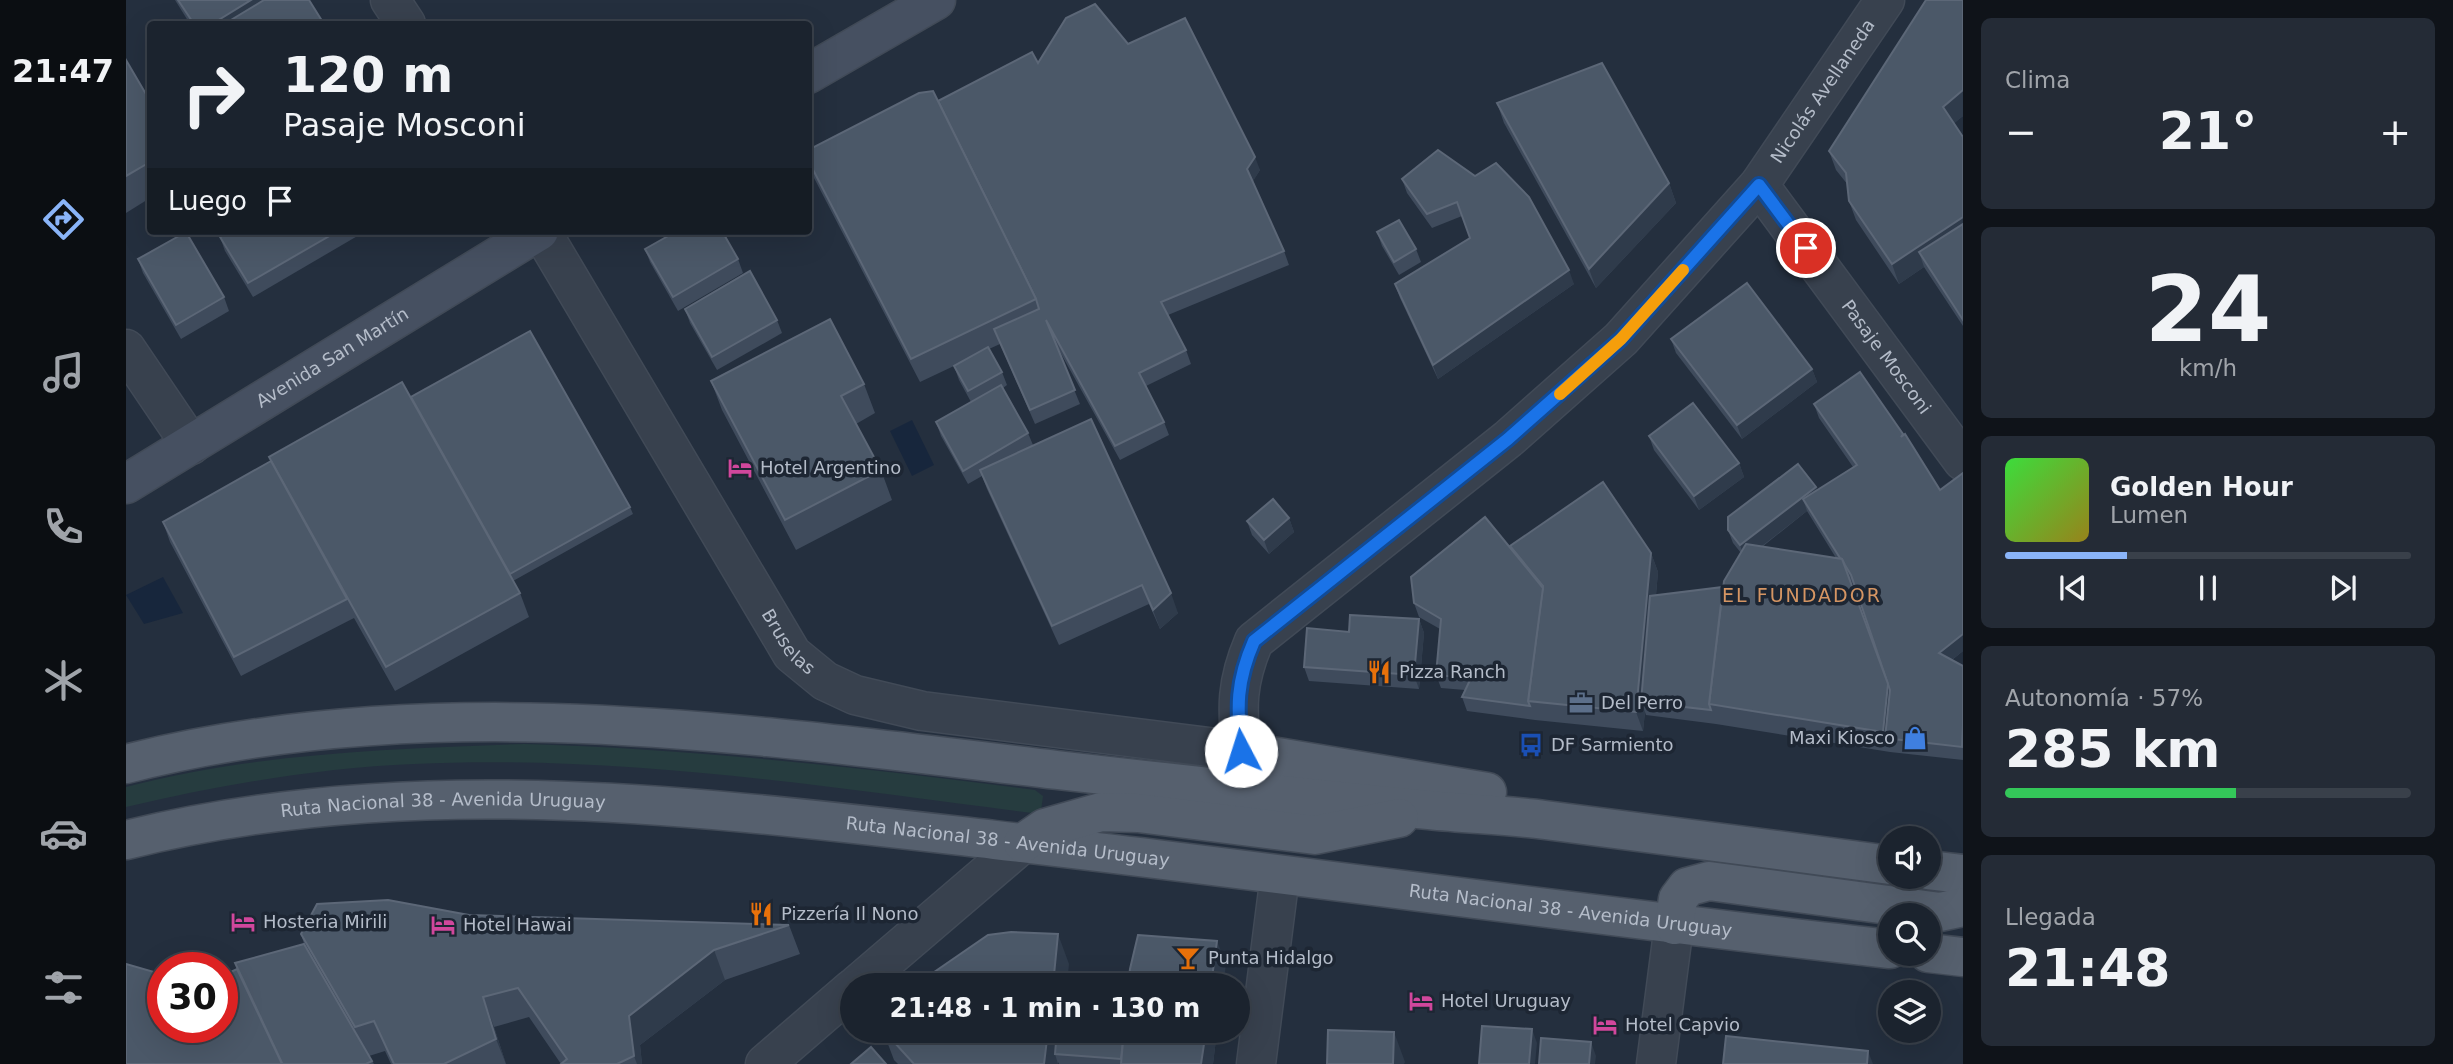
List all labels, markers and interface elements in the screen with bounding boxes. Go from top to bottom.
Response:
street label: Nicolás Avellaneda [1766,15,1879,167]
text: 120 m [283,47,453,104]
icon: right [168,49,259,140]
text: 21:47 [12,52,114,90]
text: Clima [2005,67,2070,93]
text: 21° [2159,101,2257,161]
text: Pasaje Mosconi [283,106,526,144]
text: − [2005,110,2037,154]
text: + [2379,110,2411,154]
icon: arrive [261,182,299,220]
text: Luego [168,186,247,216]
icon: directions [39,195,88,244]
pin [1776,218,1836,278]
icon: arrive [1787,229,1825,267]
text: 24 [2145,257,2271,362]
street label: Pasaje Mosconi [1838,296,1936,418]
street label: Avenida San Martín [252,303,412,412]
icon: music [39,348,88,397]
text: km/h [2179,355,2237,381]
hotel icon: Hotel Argentino [726,454,754,482]
place label: Hotel Argentino [760,457,901,478]
text: Golden Hour [2110,472,2293,502]
icon: phone [39,502,88,551]
text: Lumen [2110,502,2188,528]
icon: previous [2054,569,2092,607]
icon: pause [2189,569,2227,607]
icon: next [2324,569,2362,607]
district label: EL FUNDADOR [1722,584,1882,606]
street label: Bruselas [758,605,820,679]
icon: climate [39,656,88,705]
restaurant icon: Pizza Ranch [1365,658,1393,686]
place label: Pizza Ranch [1399,661,1506,682]
text: Autonomía · 57% [2005,685,2203,711]
office icon: Del Perro [1567,689,1595,717]
place label: Del Perro [1601,692,1683,713]
position arrow [1204,714,1278,788]
text: 285 km [2005,719,2220,779]
shop icon: Maxi Kiosco [1901,724,1929,752]
place label: Maxi Kiosco [1789,727,1895,748]
bus stop icon: DF Sarmiento [1517,731,1545,759]
place label: DF Sarmiento [1551,734,1674,755]
street label: Ruta Nacional 38 - Avenida Uruguay [279,788,606,821]
icon: car [39,809,88,858]
street label: Ruta Nacional 38 - Avenida Uruguay [845,812,1171,871]
map controls [1878,826,1941,1043]
button: sound [1878,826,1941,889]
street label: Ruta Nacional 38 - Avenida Uruguay [1408,880,1734,941]
restaurant icon: Pizzería Il Nono [747,900,775,928]
place label: Pizzería Il Nono [781,903,919,924]
button: search [1878,903,1941,966]
text: Llegada [2005,904,2096,930]
hotel icon: Hosteria Mirili [229,908,257,936]
place label: Hosteria Mirili [263,911,387,932]
hotel icon: Hotel Hawai [429,911,457,939]
place label: Hotel Hawai [463,914,572,935]
text: 21:48 [2005,938,2171,998]
bar icon: Punta Hidalgo [1174,944,1202,972]
place label: Punta Hidalgo [1208,947,1334,968]
speed limit sign: 30 [147,952,238,1043]
icon: filters [39,963,88,1012]
button: layers [1878,980,1941,1043]
hotel icon: Hotel Uruguay [1407,987,1435,1015]
place label: Hotel Uruguay [1441,990,1571,1011]
text: 21:48 · 1 min · 130 m [890,993,1200,1023]
hotel icon: Hotel Capvio [1591,1011,1619,1039]
place label: Hotel Capvio [1625,1014,1740,1035]

